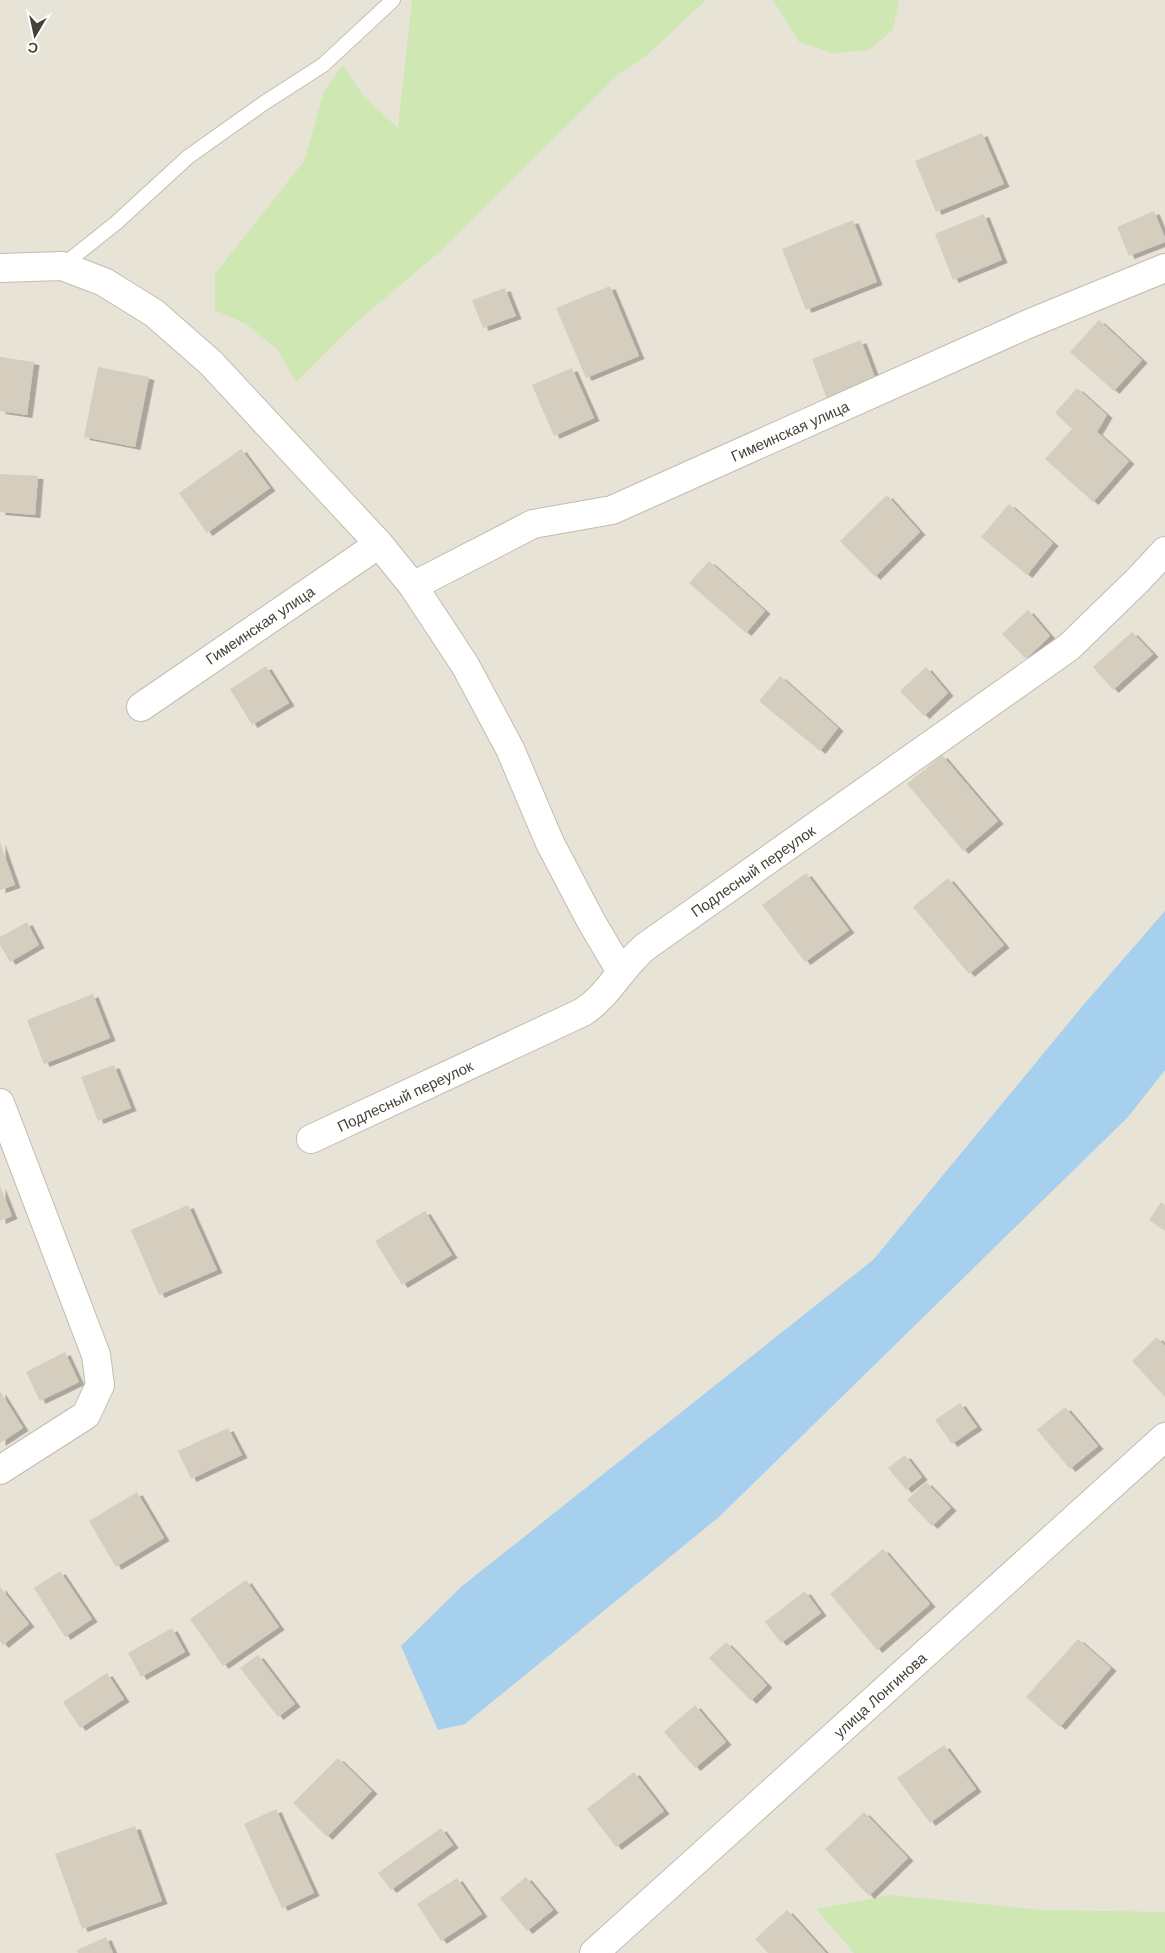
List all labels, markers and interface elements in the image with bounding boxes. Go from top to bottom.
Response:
north arrow [10,10,60,60]
text: С [27,39,39,57]
street label: Гимеинская улица [728,397,852,465]
street label: Гимеинская улица [202,582,318,668]
street label: Подлесный переулок [688,821,819,920]
street label: Подлесный переулок [334,1057,476,1135]
street label: улица Лонгинова [830,1649,930,1741]

